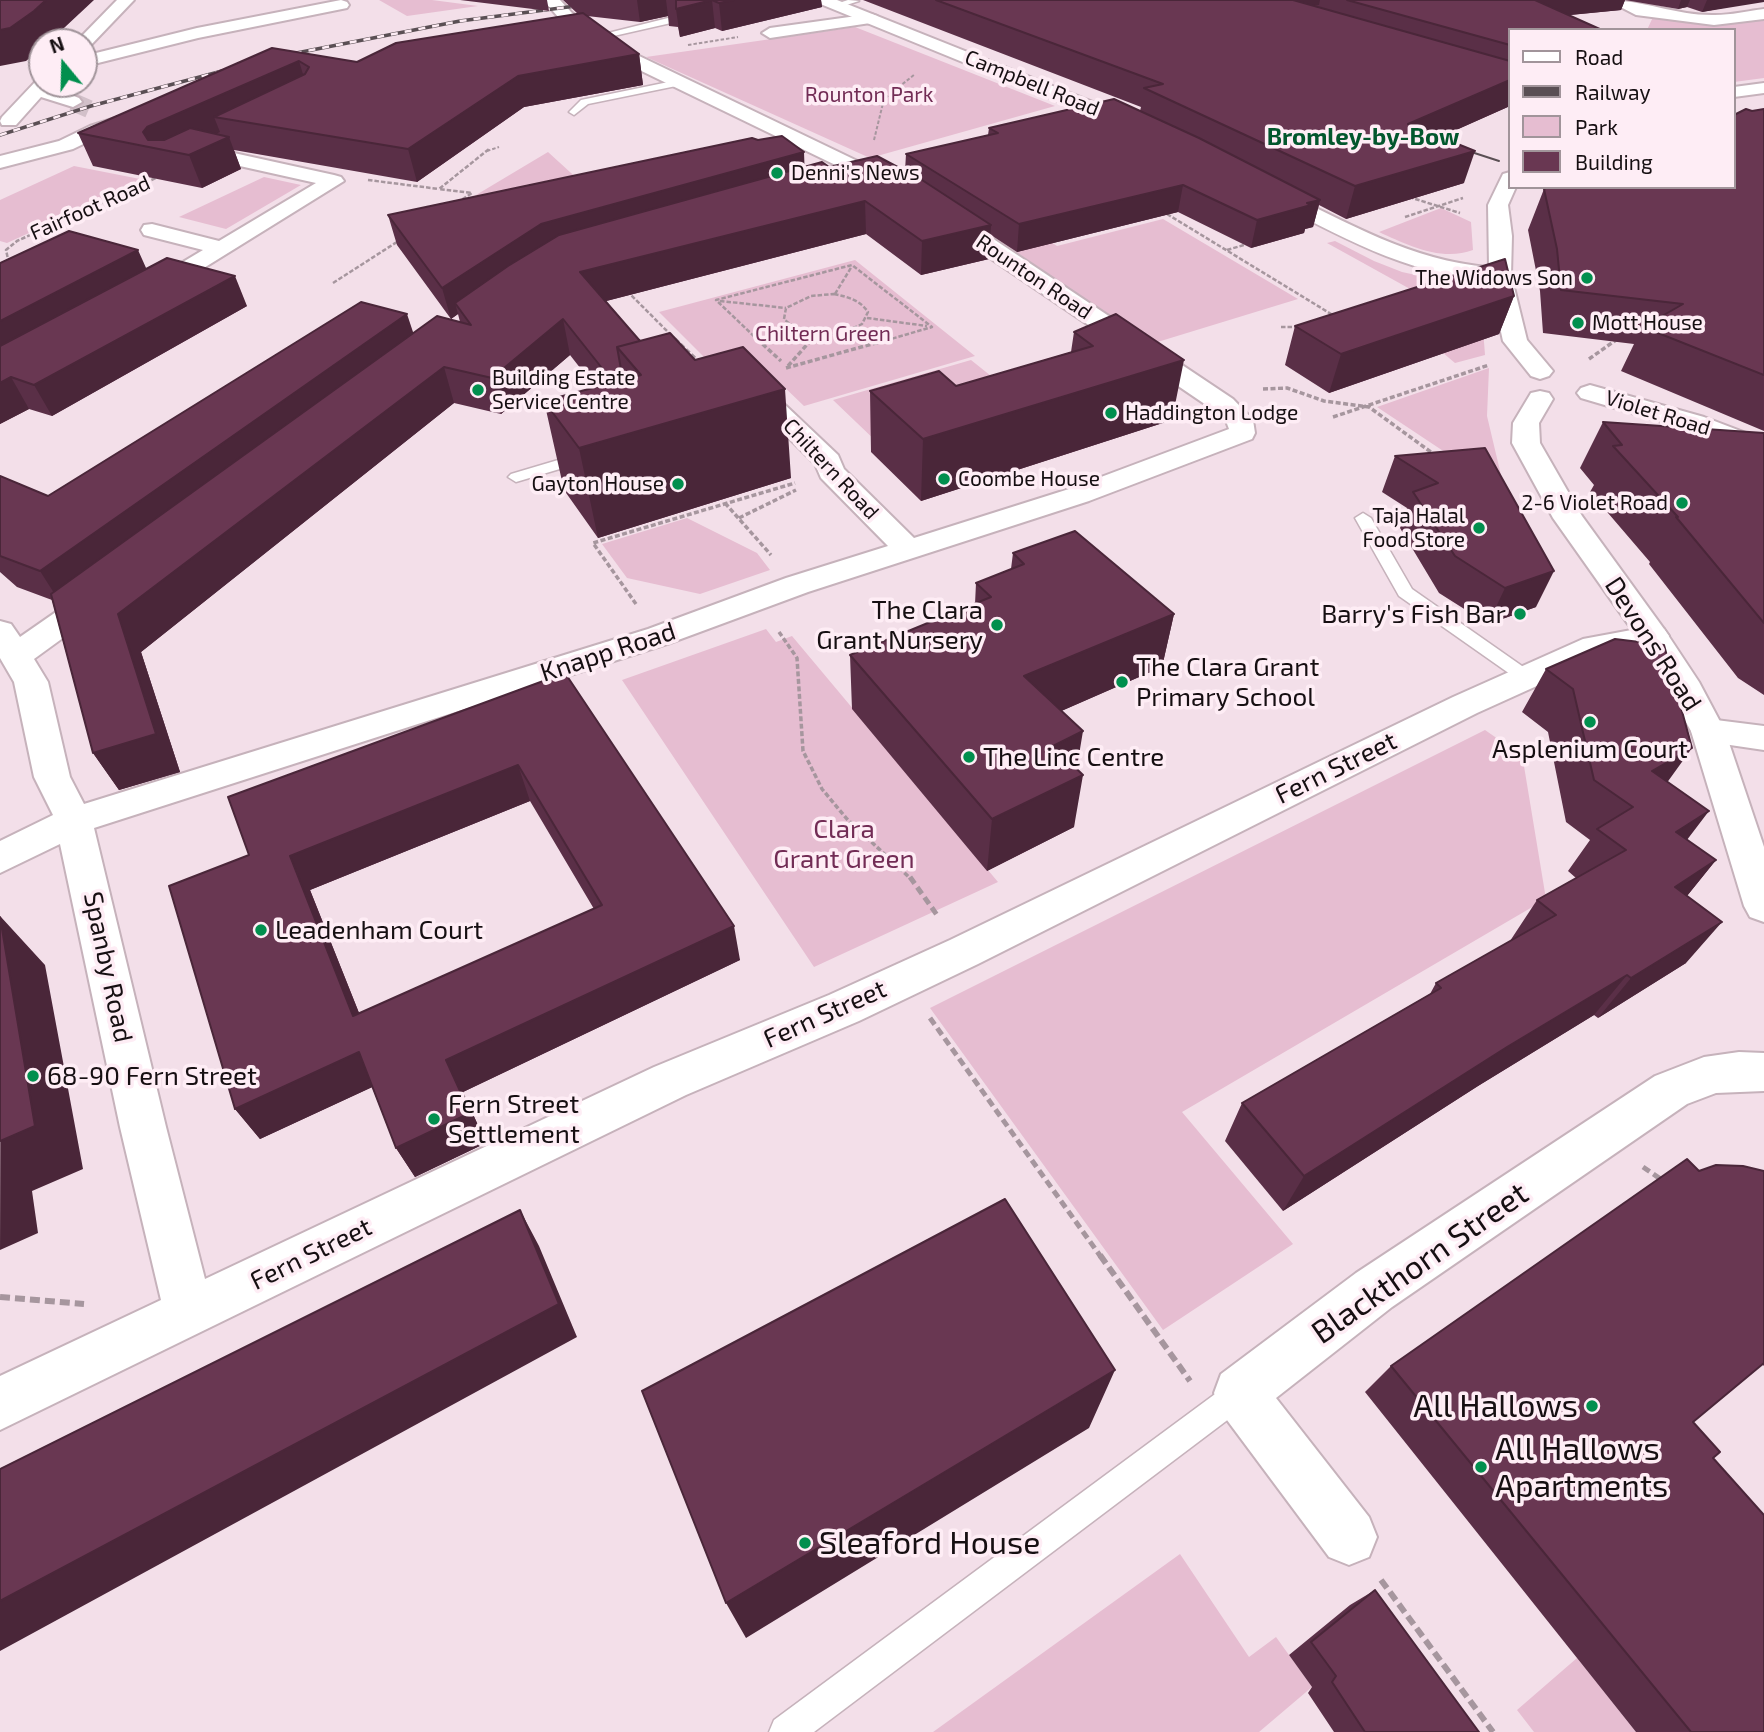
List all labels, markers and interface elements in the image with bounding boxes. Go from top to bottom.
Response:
north arrow [28,28,98,98]
legend [1508,28,1736,189]
text: N [46,31,67,58]
text: Road [1575,44,1623,69]
street label: Campbell Road [961,45,1103,121]
text: Railway [1575,79,1651,104]
park label: Rounton Park [805,82,933,108]
text: Park [1575,114,1618,139]
district label: Bromley-by-Bow [1267,123,1459,151]
text: Building [1575,149,1653,174]
place label: Denni's News [791,160,920,186]
marker: Denni's News [769,165,785,181]
street label: Fairfoot Road [26,170,154,246]
street label: Rounton Road [971,229,1097,325]
place label: The Widows Son [1415,265,1573,291]
marker: The Widows Son [1579,270,1595,286]
place label: Mott House [1592,310,1703,336]
marker: Mott House [1570,315,1586,331]
park label: Chiltern Green [755,321,891,347]
place label: Building Estate Service Centre [492,365,636,415]
marker: Building Estate Service Centre [470,382,486,398]
street label: Violet Road [1602,385,1714,441]
place label: Haddington Lodge [1125,400,1298,426]
marker: Haddington Lodge [1103,405,1119,421]
street label: Chiltern Road [778,413,884,525]
place label: Coombe House [958,466,1100,492]
place label: Gayton House [531,471,664,497]
marker: Coombe House [936,471,952,487]
marker: Gayton House [670,476,686,492]
place label: 2-6 Violet Road [1522,490,1668,516]
marker: 2-6 Violet Road [1674,495,1690,511]
place label: Taja Halal Food Store [1362,503,1465,553]
marker: Taja Halal Food Store [1471,520,1487,536]
street label: Devons Road [1598,571,1708,717]
place label: The Clara Grant Nursery [816,594,983,656]
place label: Barry's Fish Bar [1321,598,1506,630]
marker: Barry's Fish Bar [1512,606,1528,622]
street label: Knapp Road [536,615,680,689]
marker: The Clara Grant Nursery [989,617,1005,633]
place label: The Clara Grant Primary School [1136,651,1319,712]
marker: The Clara Grant Primary School [1114,674,1130,690]
marker: Asplenium Court [1582,714,1598,730]
street label: Fern Street [1270,725,1402,811]
place label: Asplenium Court [1492,733,1688,765]
place label: The Linc Centre [983,741,1164,773]
marker: The Linc Centre [961,749,977,765]
park label: Clara Grant Green [773,813,915,874]
street label: Spanby Road [77,889,139,1045]
place label: Leadenham Court [275,914,483,946]
marker: Leadenham Court [253,922,269,938]
street label: Fern Street [759,973,891,1055]
place label: 68-90 Fern Street [47,1060,257,1092]
marker: 68-90 Fern Street [25,1068,41,1084]
place label: Fern Street Settlement [448,1088,580,1150]
marker: Fern Street Settlement [426,1111,442,1127]
street label: Blackthorn Street [1304,1174,1536,1352]
street label: Fern Street [245,1211,377,1297]
place label: All Hallows [1413,1387,1578,1425]
marker: All Hallows [1584,1398,1600,1414]
place label: All Hallows Apartments [1495,1430,1668,1505]
marker: All Hallows Apartments [1473,1459,1489,1475]
place label: Sleaford House [819,1524,1041,1562]
marker: Sleaford House [797,1535,813,1551]

